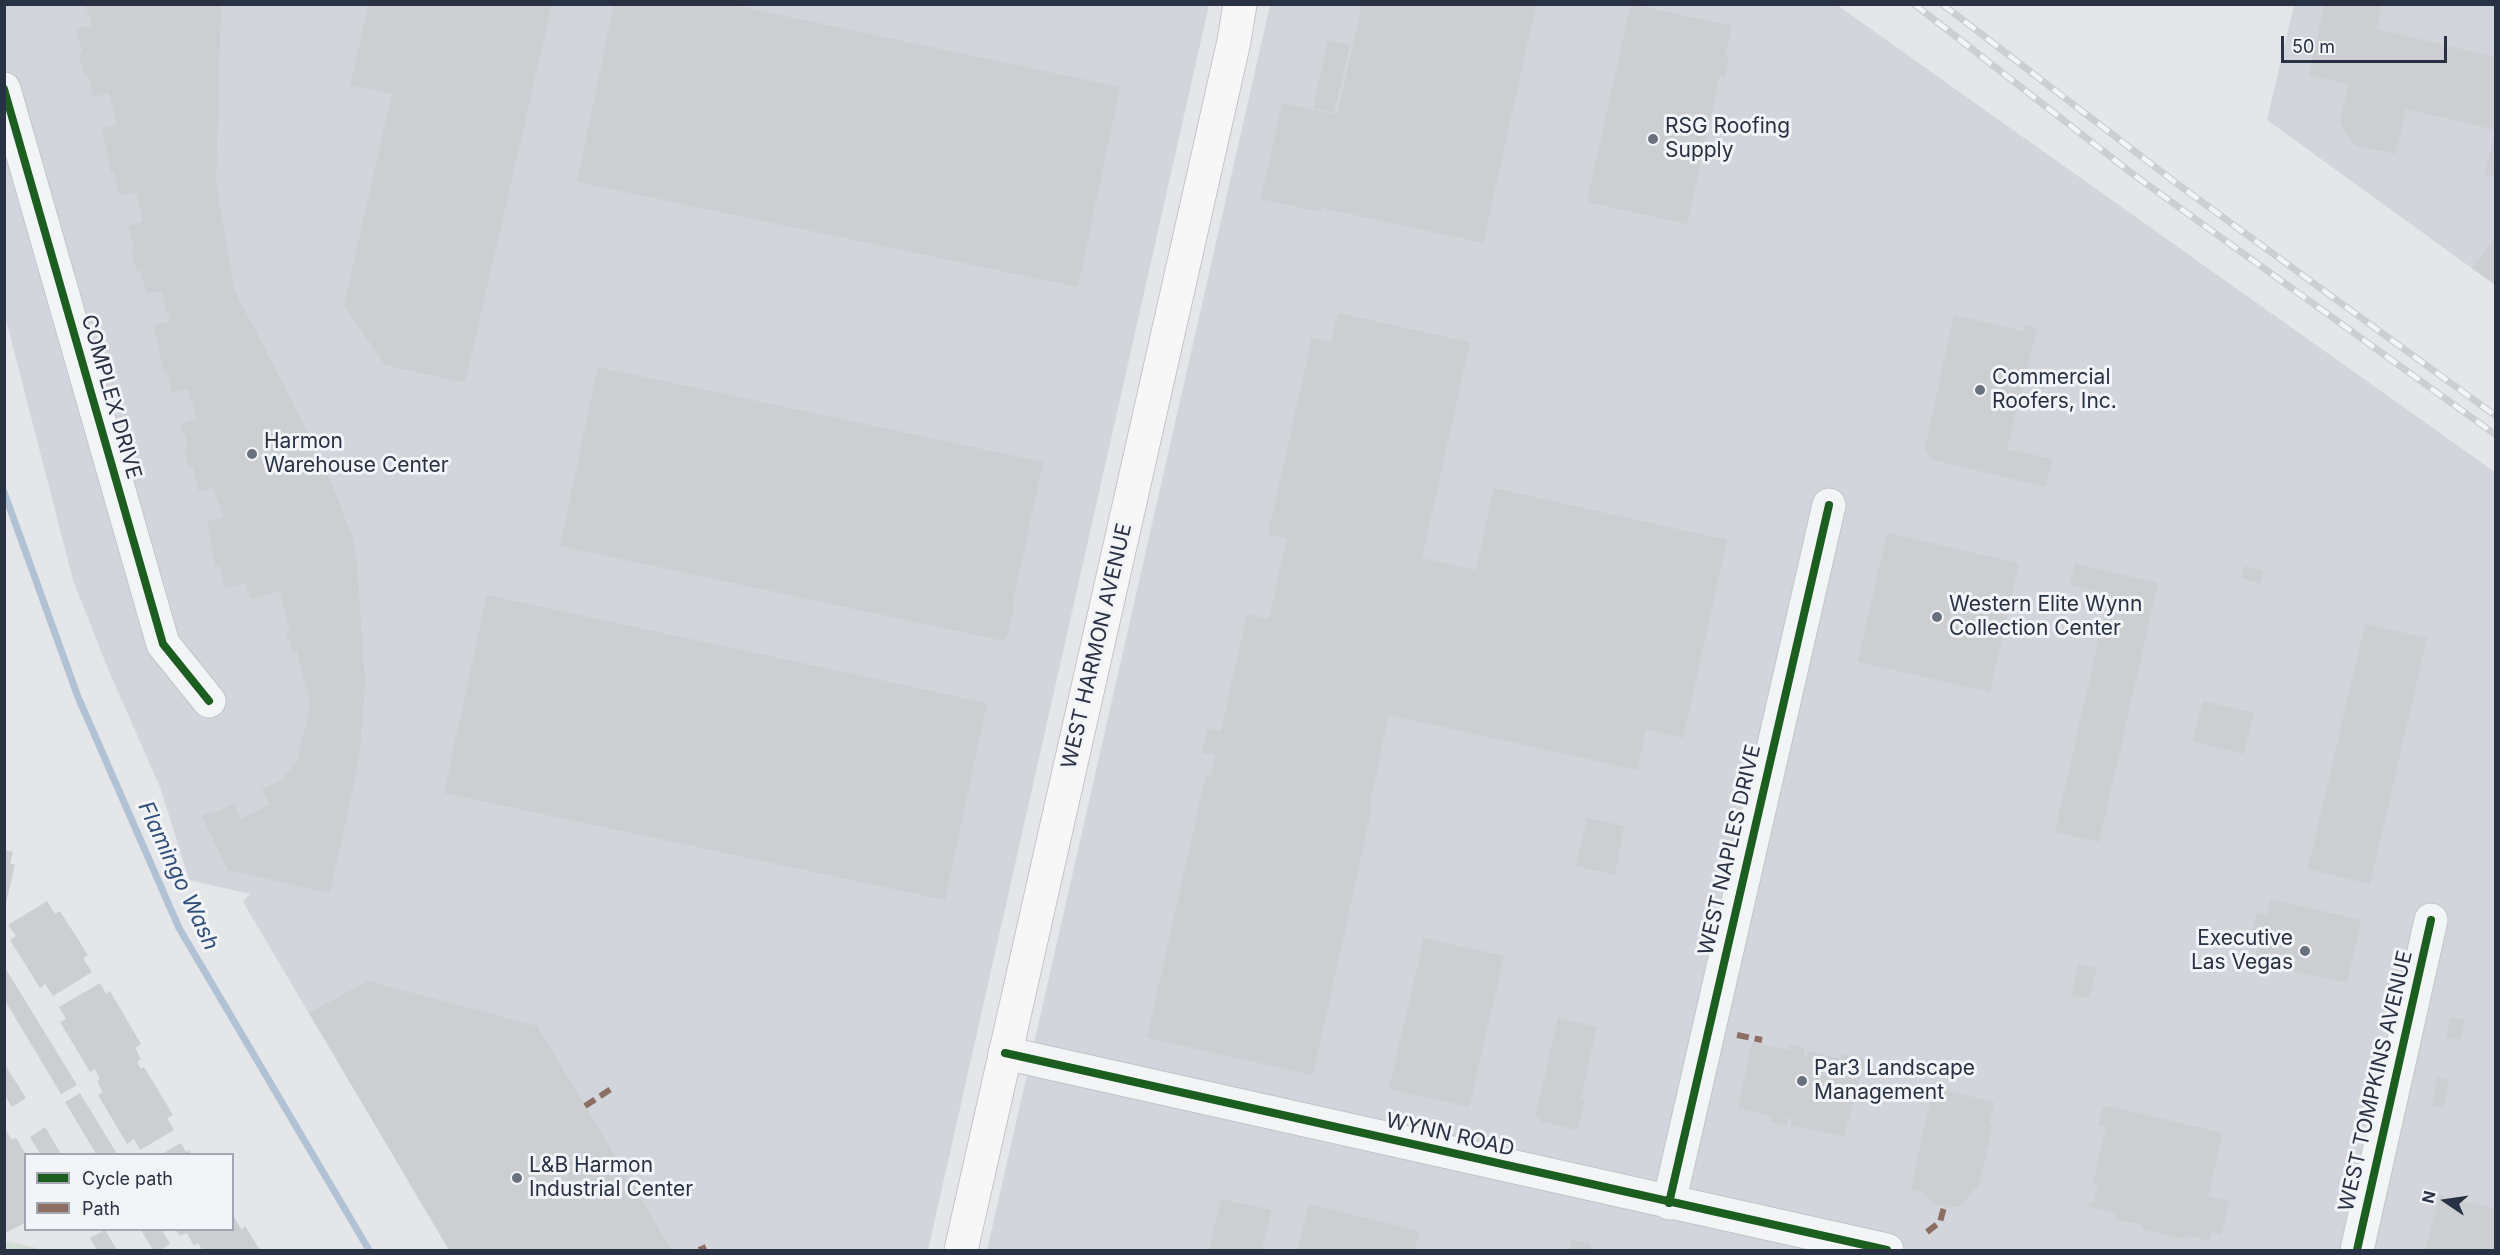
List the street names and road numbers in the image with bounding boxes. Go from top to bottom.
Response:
street label: COMPLEX DRIVE [75,312,147,482]
street label: WEST HARMON AVENUE [1057,521,1137,771]
street label: WEST NAPLES DRIVE [1694,742,1766,958]
street label: WEST TOMPKINS AVENUE [2334,948,2418,1214]
street label: WYNN ROAD [1383,1108,1517,1162]

